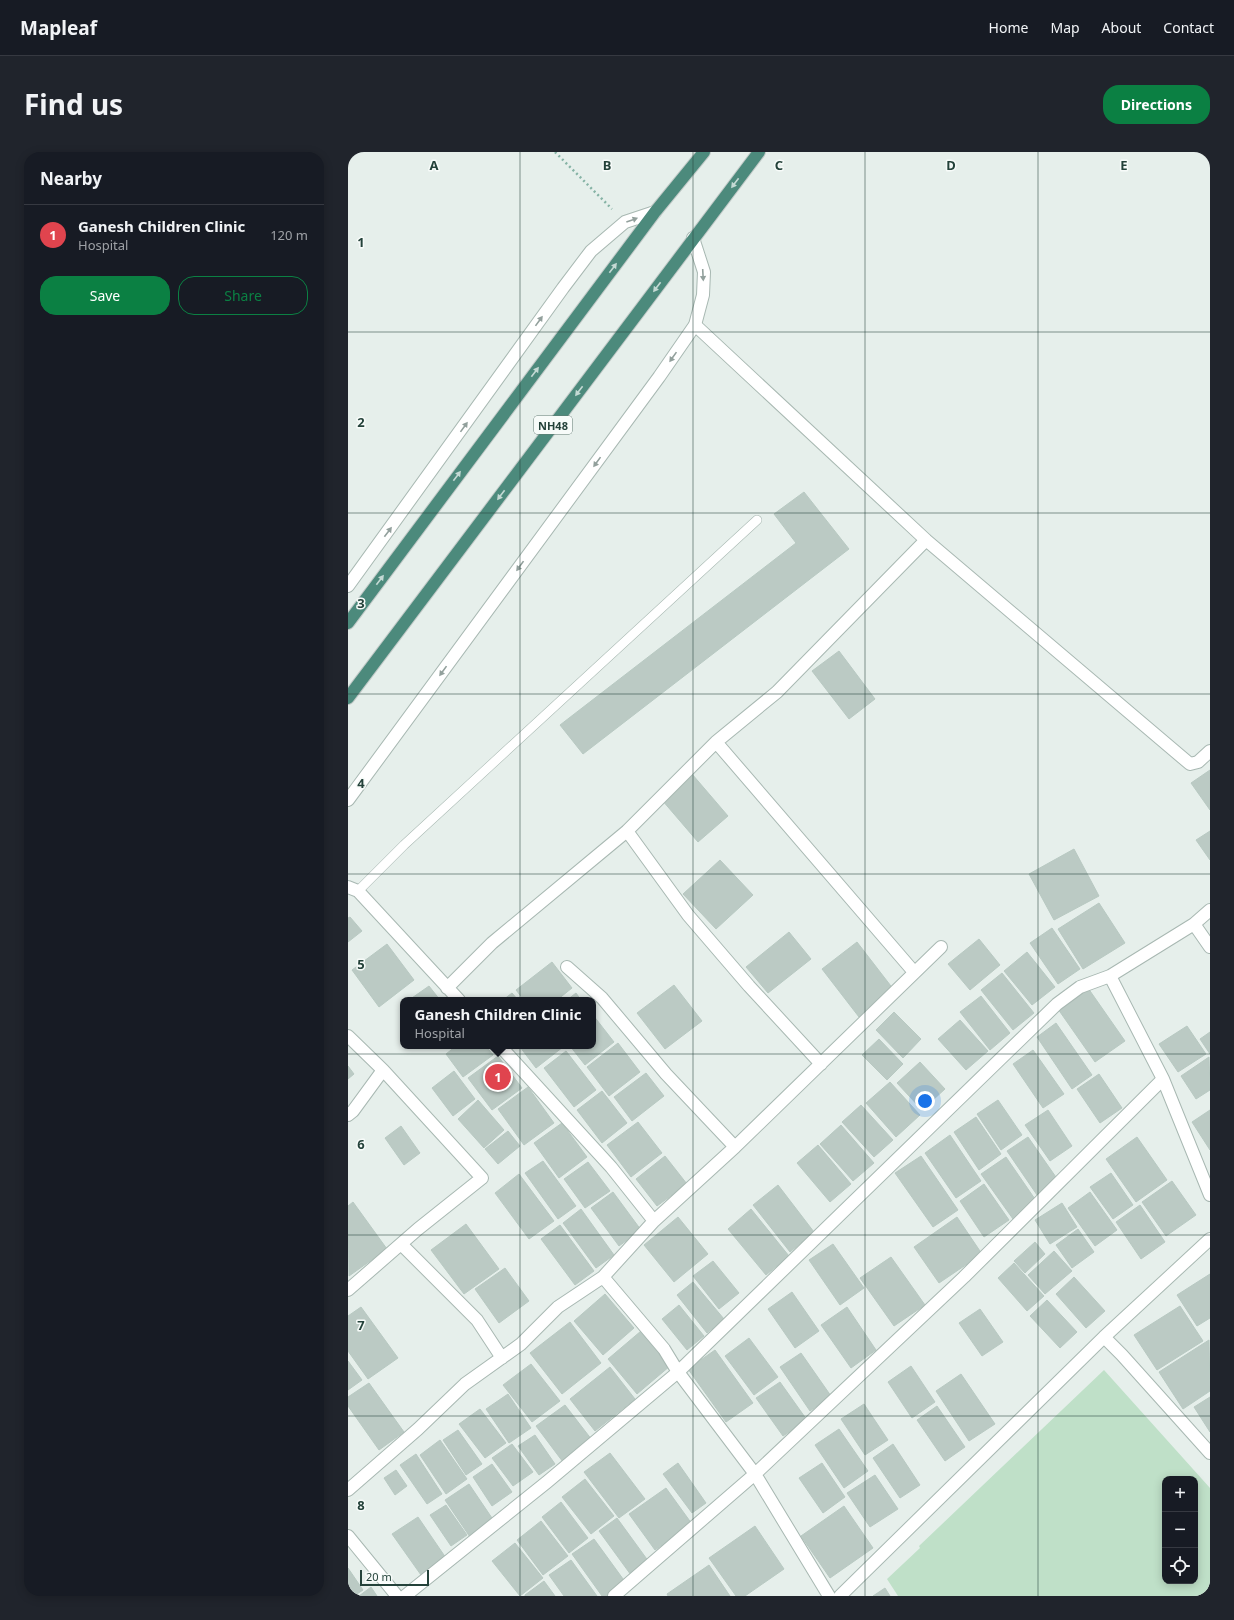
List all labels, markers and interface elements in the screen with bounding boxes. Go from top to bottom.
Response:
text: Mapleaf [20,15,97,41]
text: Home [989,18,1028,37]
text: Map [1050,18,1080,37]
text: About [1102,18,1141,37]
text: Contact [1163,18,1214,37]
text: Find us [24,85,123,123]
button: Directions [1103,85,1210,124]
text: A [430,156,439,174]
text: B [603,156,611,174]
text: C [775,156,783,174]
text: D [946,156,956,174]
text: E [1120,156,1128,174]
text: Nearby [40,167,102,190]
one-way arrow [731,178,739,188]
text: Ganesh Children Clinic [78,216,245,236]
one-way arrow [627,216,639,222]
text: 1 [49,226,57,244]
text: 120 m [270,226,308,244]
text: 1 [357,233,365,251]
text: Hospital [78,236,128,254]
one-way arrow [609,262,617,273]
one-way arrow [700,269,706,282]
button: Save [40,276,170,315]
button: Share [178,276,308,315]
one-way arrow [652,281,661,292]
one-way arrow [535,316,543,326]
one-way arrow [669,351,677,362]
one-way arrow [531,367,539,377]
one-way arrow [574,385,583,396]
text: 2 [357,413,365,431]
road number: NH48 [534,416,572,434]
one-way arrow [460,421,468,432]
one-way arrow [592,456,601,467]
one-way arrow [453,471,462,482]
one-way arrow [496,489,505,500]
one-way arrow [384,527,392,538]
one-way arrow [515,561,524,572]
one-way arrow [376,575,384,586]
text: 3 [357,594,365,612]
one-way arrow [438,666,447,677]
text: 4 [357,774,365,792]
text: 5 [357,955,365,973]
popup [400,997,596,1049]
text: Ganesh Children Clinic [414,1004,582,1024]
text: Hospital [414,1024,465,1042]
pin: 1 [485,1062,511,1092]
your location [915,1091,935,1111]
text: 6 [357,1135,365,1153]
text: 7 [357,1316,365,1334]
map controls [1162,1476,1198,1584]
button: + [1162,1476,1198,1512]
text: 8 [357,1496,365,1514]
button: − [1162,1512,1198,1548]
button: locate [1162,1548,1198,1584]
scale bar [360,1568,429,1587]
text: 20 m [366,1569,392,1584]

